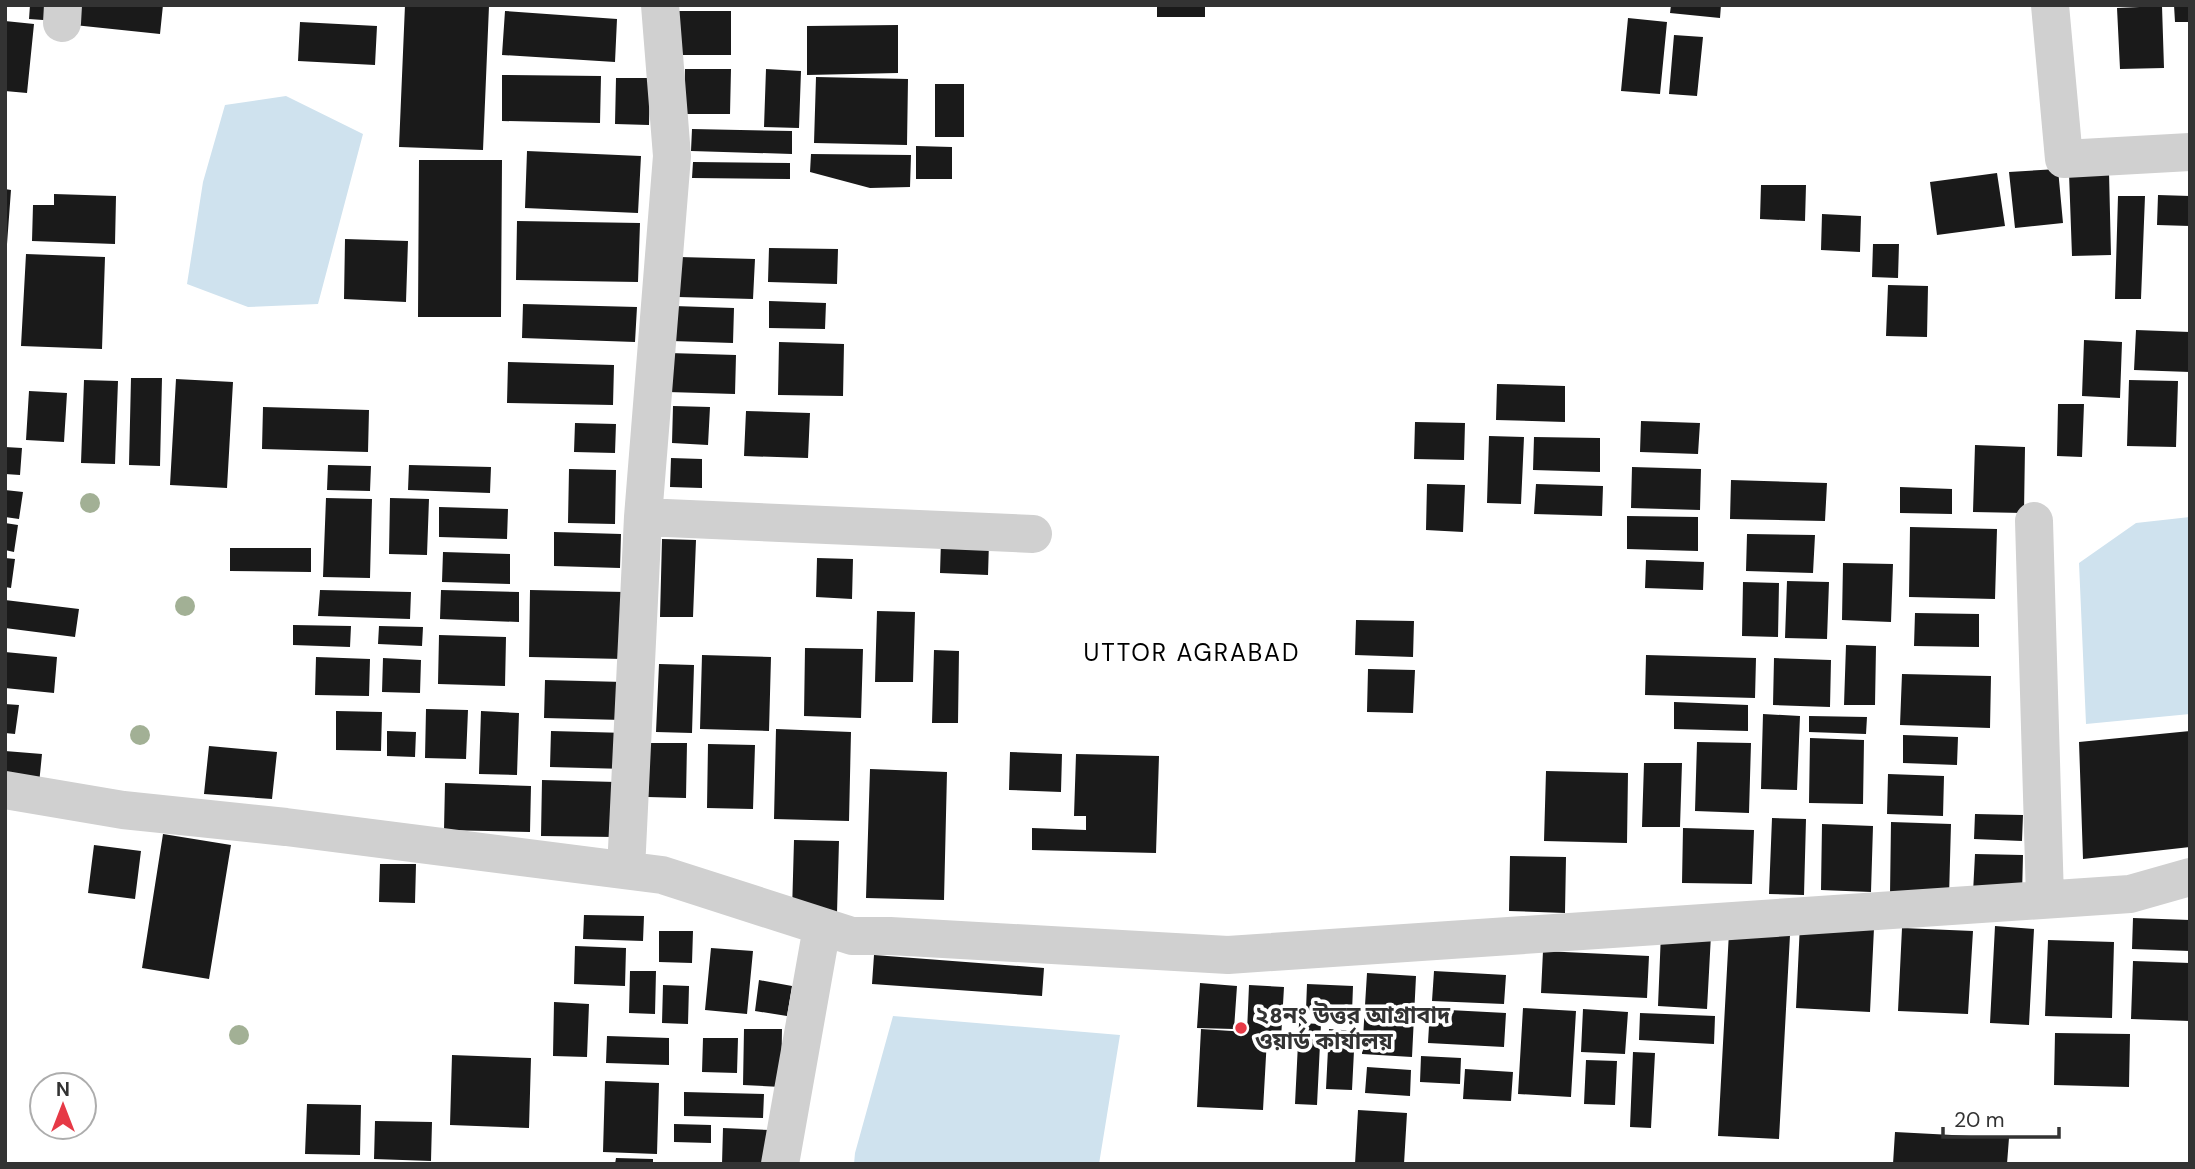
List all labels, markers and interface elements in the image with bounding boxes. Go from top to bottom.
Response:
district label: UTTOR AGRABAD [1084,637,1301,668]
place label: ২৪নং উত্তর আগ্রাবাদ ওয়ার্ড কার্যালয় [1255,1000,1451,1056]
marker: ২৪নং উত্তর আগ্রাবাদ ওয়ার্ড কার্যালয় [1233,1020,1249,1036]
north arrow [28,1071,98,1141]
text: N [56,1077,70,1102]
scale bar [1943,1096,2058,1140]
text: 20 m [1954,1106,2005,1134]

